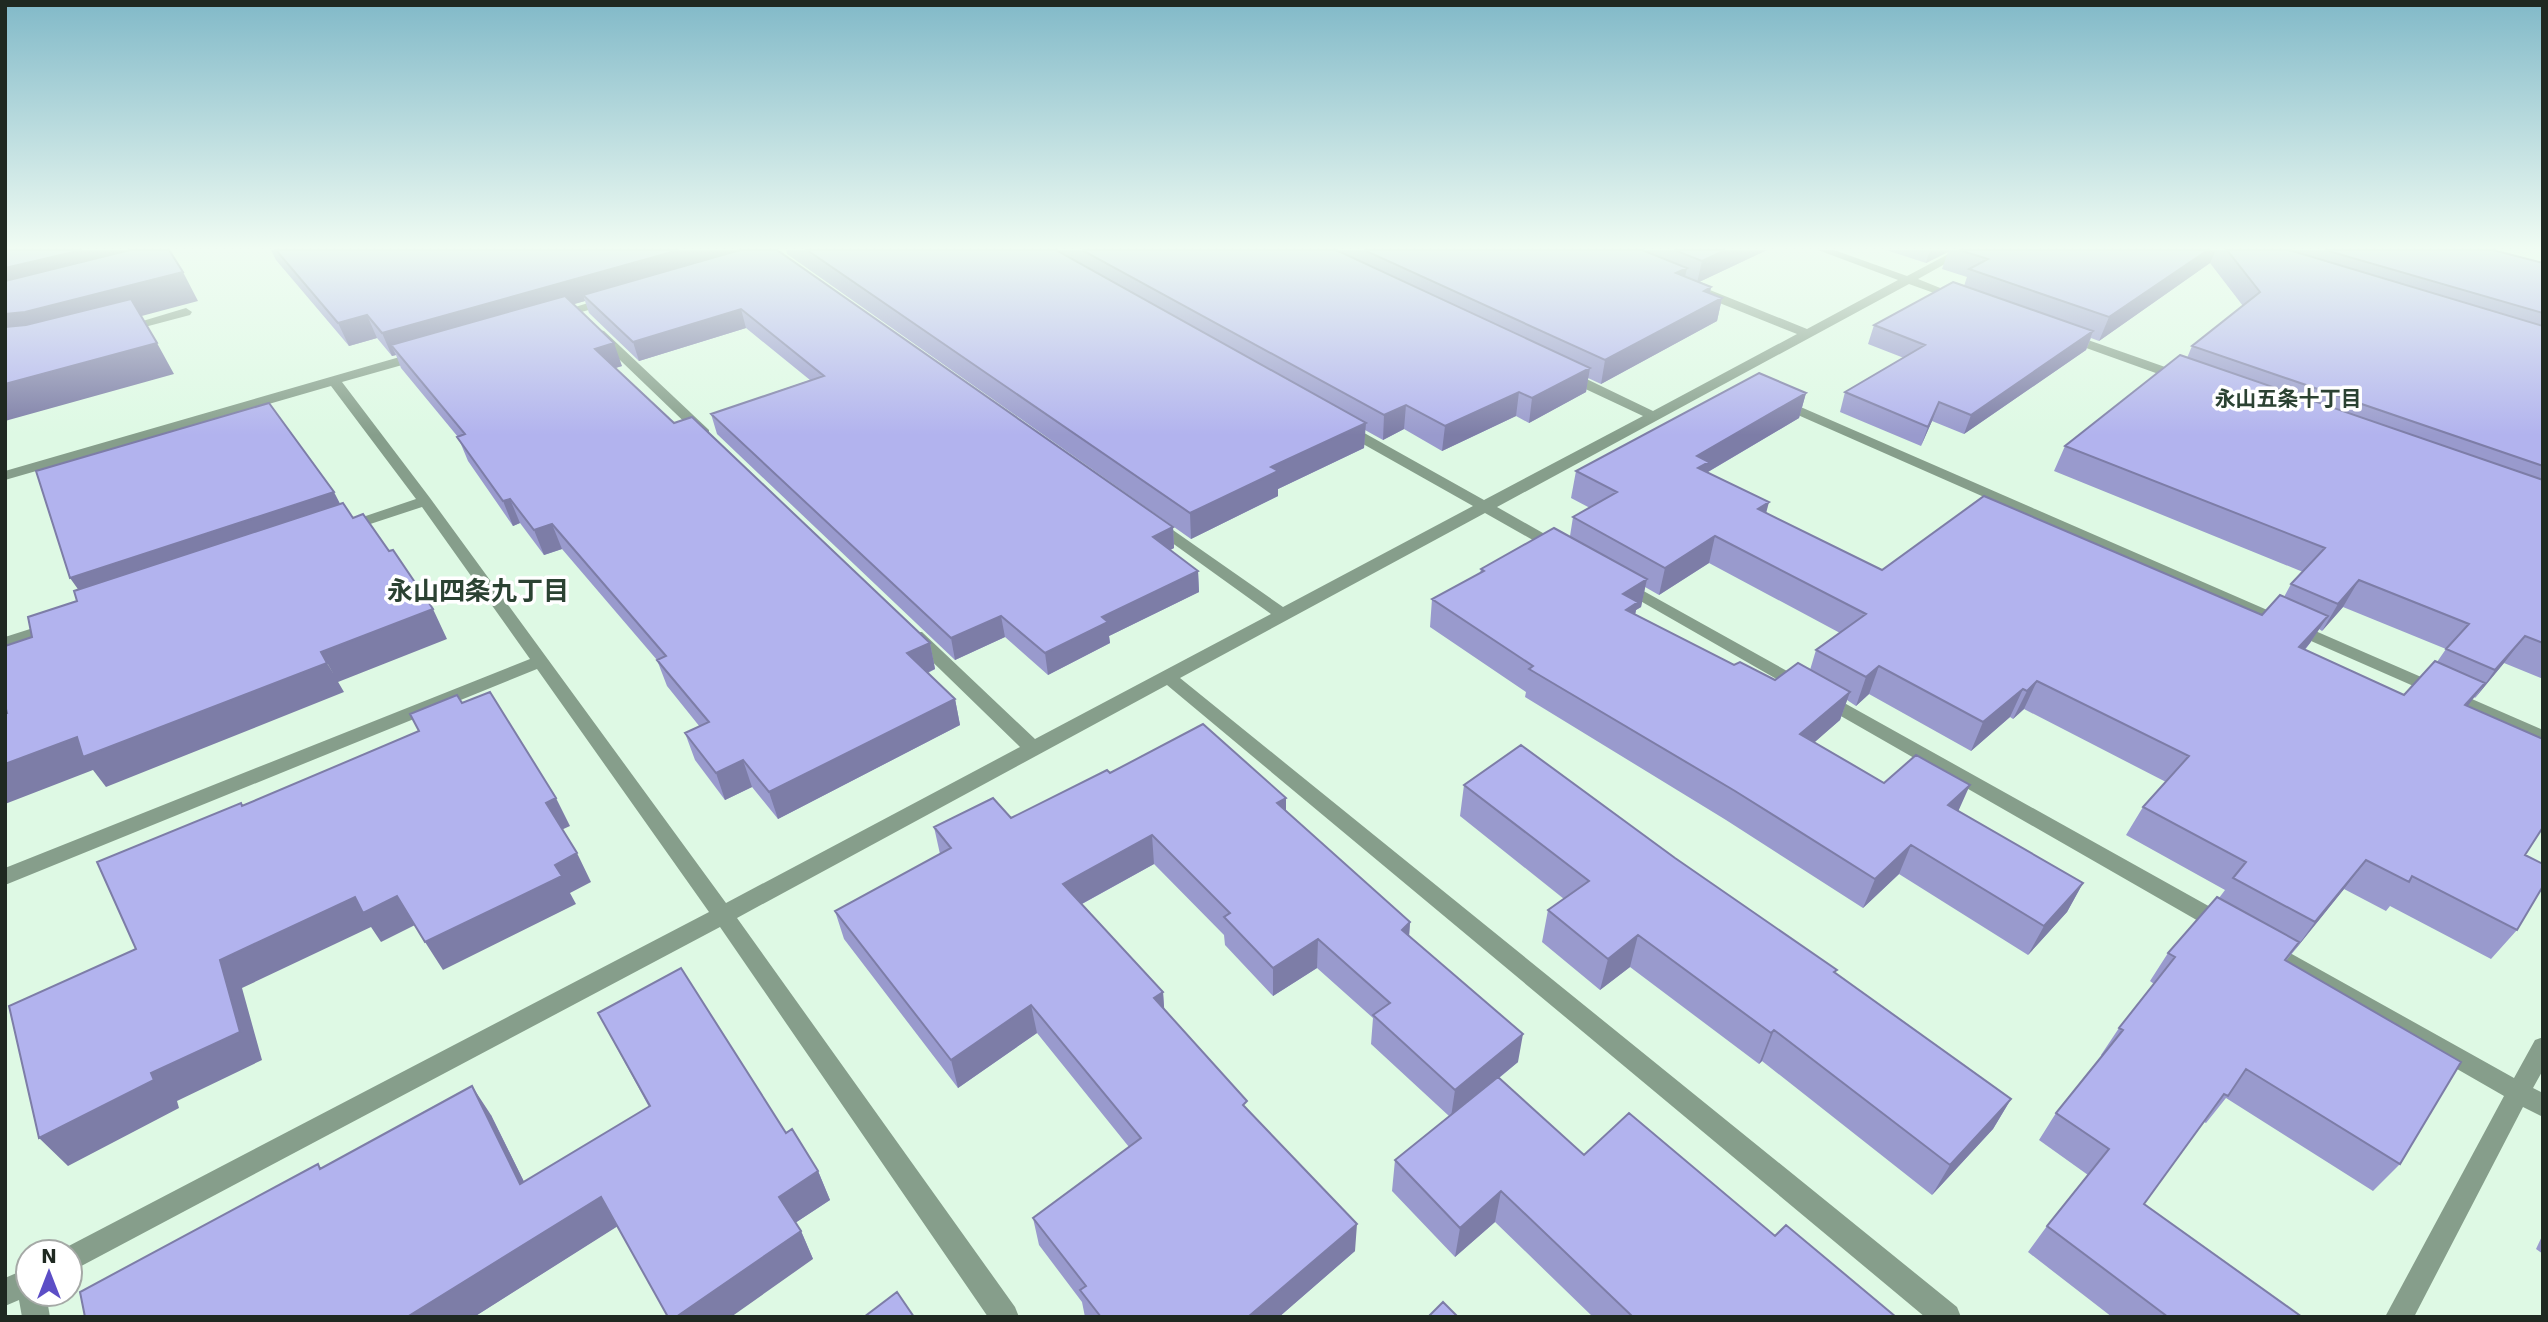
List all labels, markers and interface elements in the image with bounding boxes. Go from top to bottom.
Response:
district label: 永山五条十丁目 [2215,387,2362,411]
district label: 永山四条九丁目 [387,576,569,606]
north arrow [14,1238,84,1308]
text: N [41,1245,57,1267]

